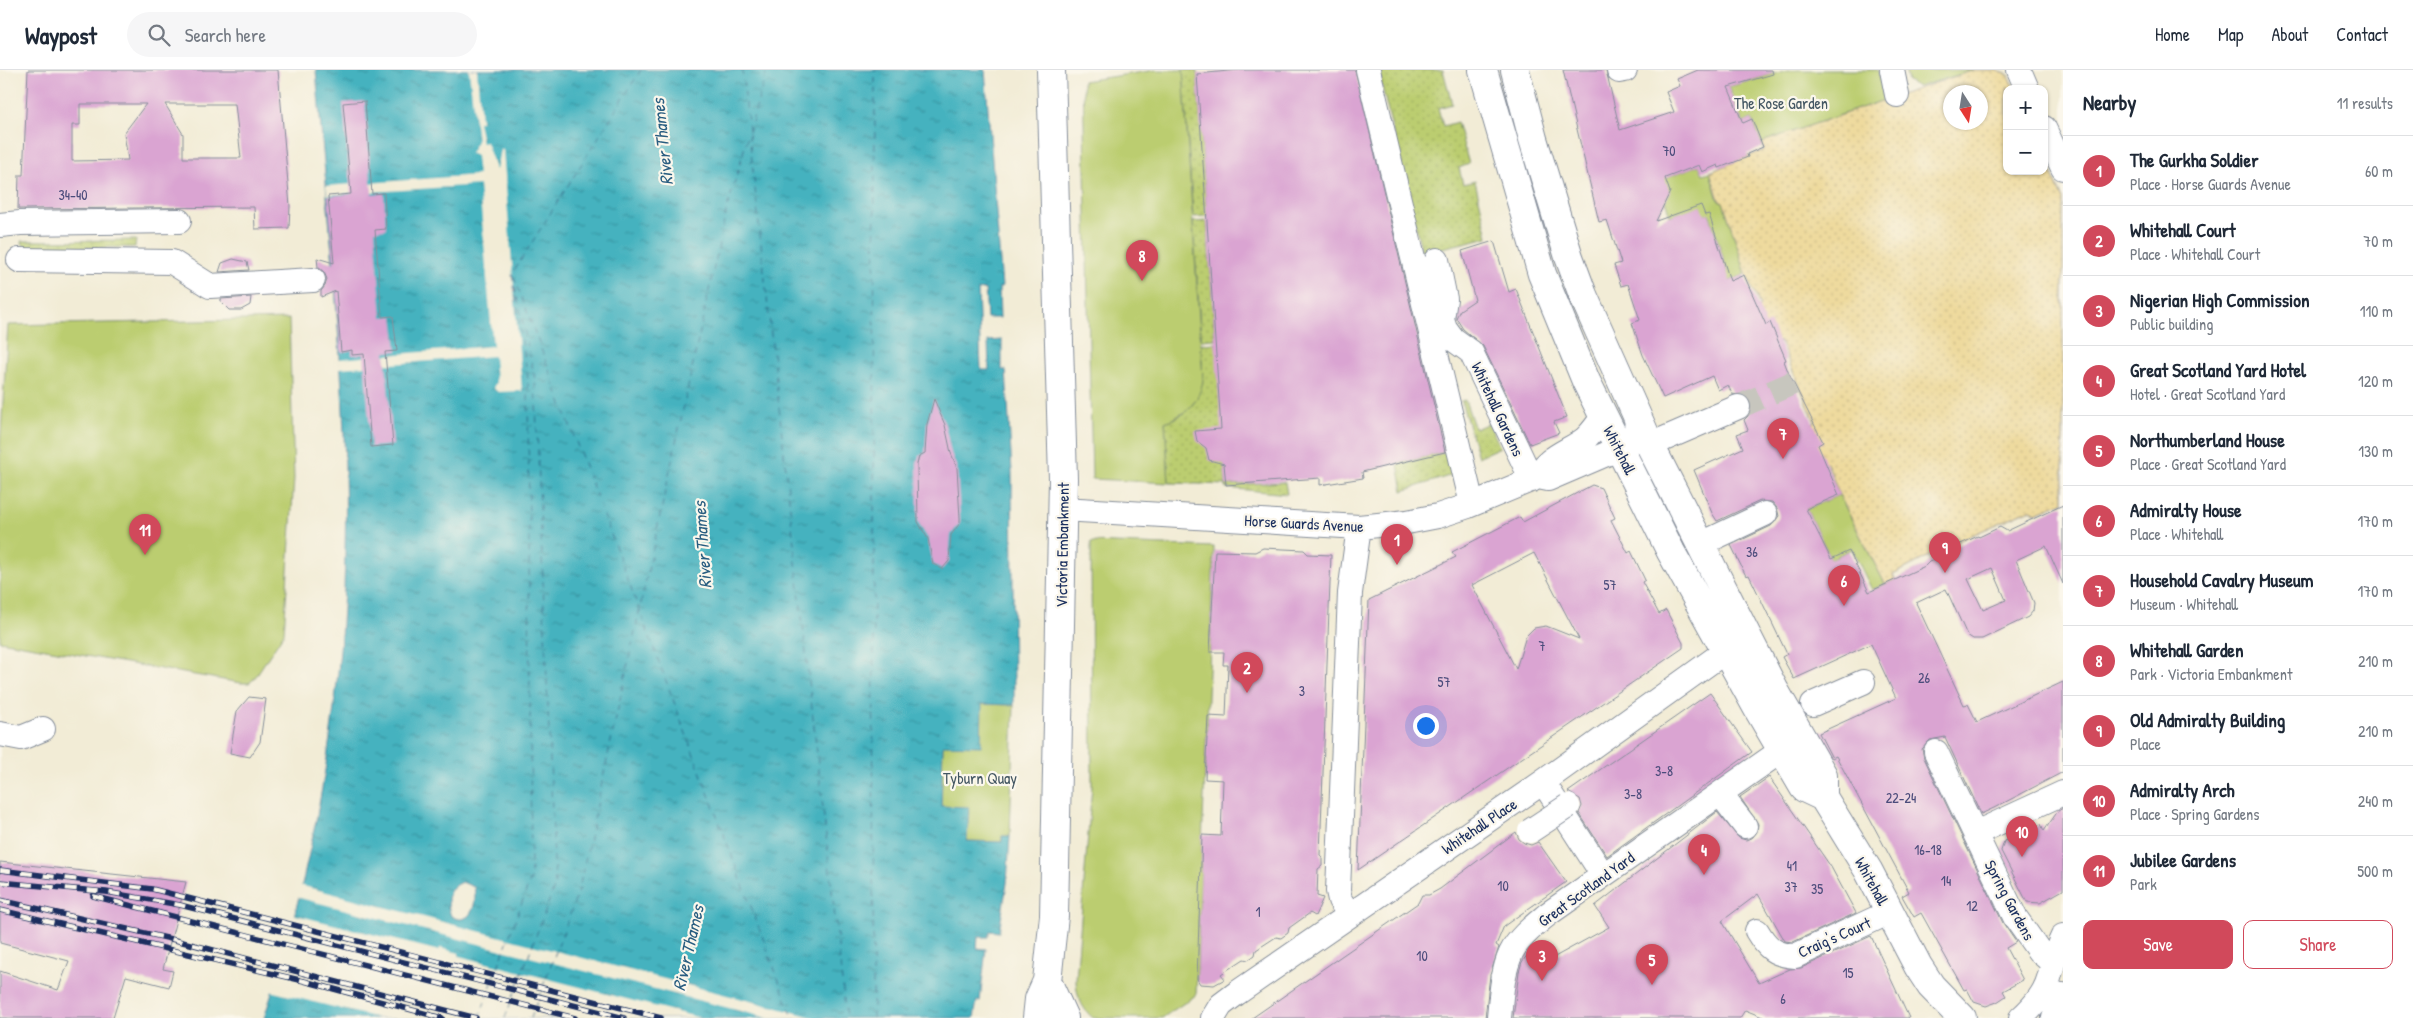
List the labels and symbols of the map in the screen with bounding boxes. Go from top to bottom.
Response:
north arrow [1943,85,1988,130]
park label: The Rose Garden [1734,92,1828,114]
water label: River Thames [645,95,679,187]
house number: 70 [1662,141,1676,160]
house number: 34–40 [59,185,87,204]
pin: 8 [1126,240,1158,281]
street label: Whitehall Gardens [1467,358,1529,460]
pin: 7 [1767,418,1799,459]
street label: Whitehall [1598,422,1642,478]
street label: Victoria Embankment [1050,482,1074,608]
water label: River Thames [686,499,718,589]
street label: Horse Guards Avenue [1244,509,1365,537]
pin: 11 [129,514,161,555]
pin: 1 [1381,524,1413,565]
pin: 9 [1929,532,1961,573]
house number: 36 [1746,542,1758,561]
pin: 6 [1828,565,1860,606]
house number: 57 [1604,575,1616,594]
house number: 7 [1539,636,1546,655]
pin: 2 [1231,652,1263,693]
house number: 26 [1918,668,1930,687]
house number: 57 [1438,672,1450,691]
house number: 3 [1299,681,1305,700]
your location [1413,713,1439,739]
house number: 3-8 [1655,761,1673,780]
park label: Tyburn Quay [943,767,1017,789]
house number: 3-8 [1624,784,1642,803]
house number: 22-24 [1886,788,1916,807]
street label: Whitehall Place [1437,792,1521,859]
pin: 10 [2006,816,2038,857]
pin: 4 [1688,834,1720,875]
house number: 16-18 [1914,840,1942,859]
street label: Great Scotland Yard [1533,846,1639,932]
street label: Whitehall [1850,853,1894,909]
house number: 41 [1787,856,1797,875]
street label: Spring Gardens [1980,856,2040,944]
house number: 14 [1941,871,1951,890]
house number: 10 [1497,876,1509,895]
house number: 37 [1784,877,1798,896]
house number: 35 [1811,879,1823,898]
house number: 12 [1966,896,1978,915]
water label: River Thames [666,901,710,993]
house number: 1 [1255,902,1261,921]
street label: Craig's Court [1794,911,1874,963]
pin: 3 [1526,940,1558,981]
pin: 5 [1636,944,1668,985]
house number: 10 [1416,946,1428,965]
house number: 15 [1842,963,1854,982]
house number: 6 [1780,989,1786,1008]

